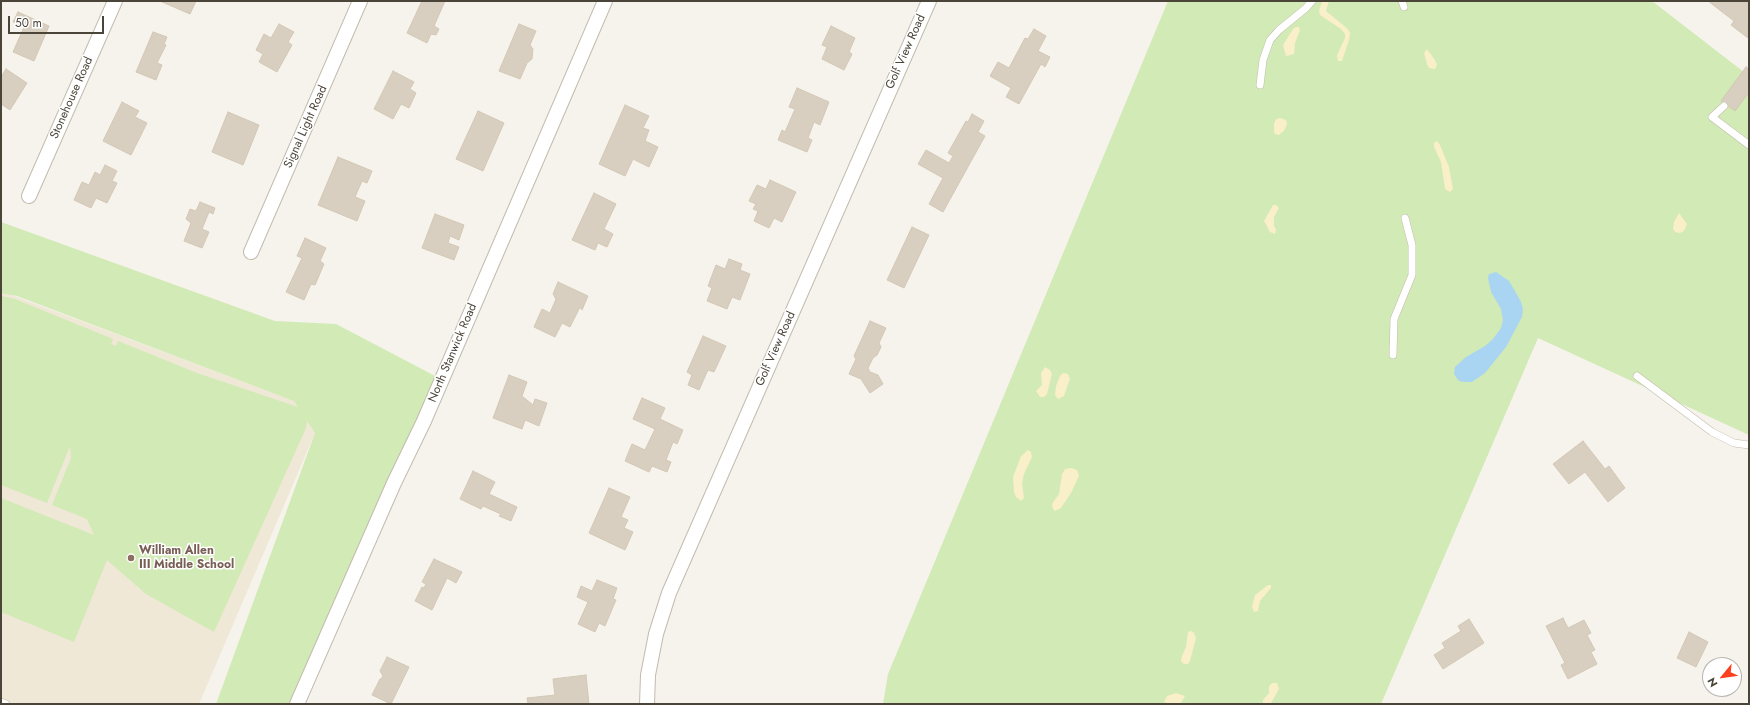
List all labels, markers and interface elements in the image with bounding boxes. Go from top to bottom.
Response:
scale bar [10,8,106,34]
street label: Golf View Road [883,12,929,92]
text: 50 m [15,14,42,32]
street label: Stonehouse Road [47,55,97,141]
street label: Signal Light Road [281,83,331,171]
street label: North Stanwick Road [426,301,480,405]
street label: Golf View Road [753,309,799,389]
place label: William Allen III Middle School [139,544,234,572]
marker: William Allen III Middle School [126,553,136,563]
north arrow [1702,657,1742,697]
text: N [1703,675,1721,690]

